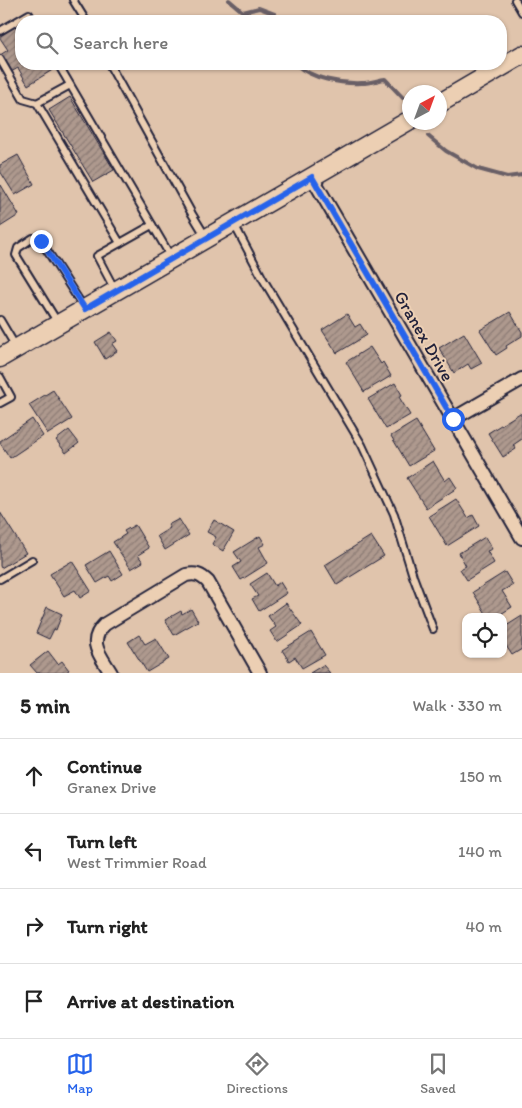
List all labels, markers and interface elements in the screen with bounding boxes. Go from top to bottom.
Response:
search box [15,15,507,70]
icon: search [33,29,61,57]
text: Search here [73,31,168,54]
north arrow [402,85,447,130]
route end [30,230,53,253]
street label: Granex Drive [389,287,459,385]
route start [442,408,465,431]
map controls [462,613,507,658]
button: locate [462,613,507,658]
text: 5 min [20,693,70,718]
text: Walk · 330 m [412,696,502,715]
text: Continue [67,755,142,778]
icon: ahead [20,762,48,790]
text: 150 m [459,767,502,786]
text: Granex Drive [67,778,156,797]
text: Turn left [67,830,137,853]
icon: left [20,837,48,865]
text: 140 m [458,842,502,861]
text: West Trimmier Road [67,853,207,872]
icon: right [20,912,48,940]
text: Turn right [67,915,148,938]
text: 40 m [465,917,502,936]
icon: arrive [20,987,48,1015]
text: Arrive at destination [67,990,234,1013]
tab: Map [66,1050,94,1097]
tab: Directions [226,1050,288,1097]
tab: Saved [420,1050,456,1097]

